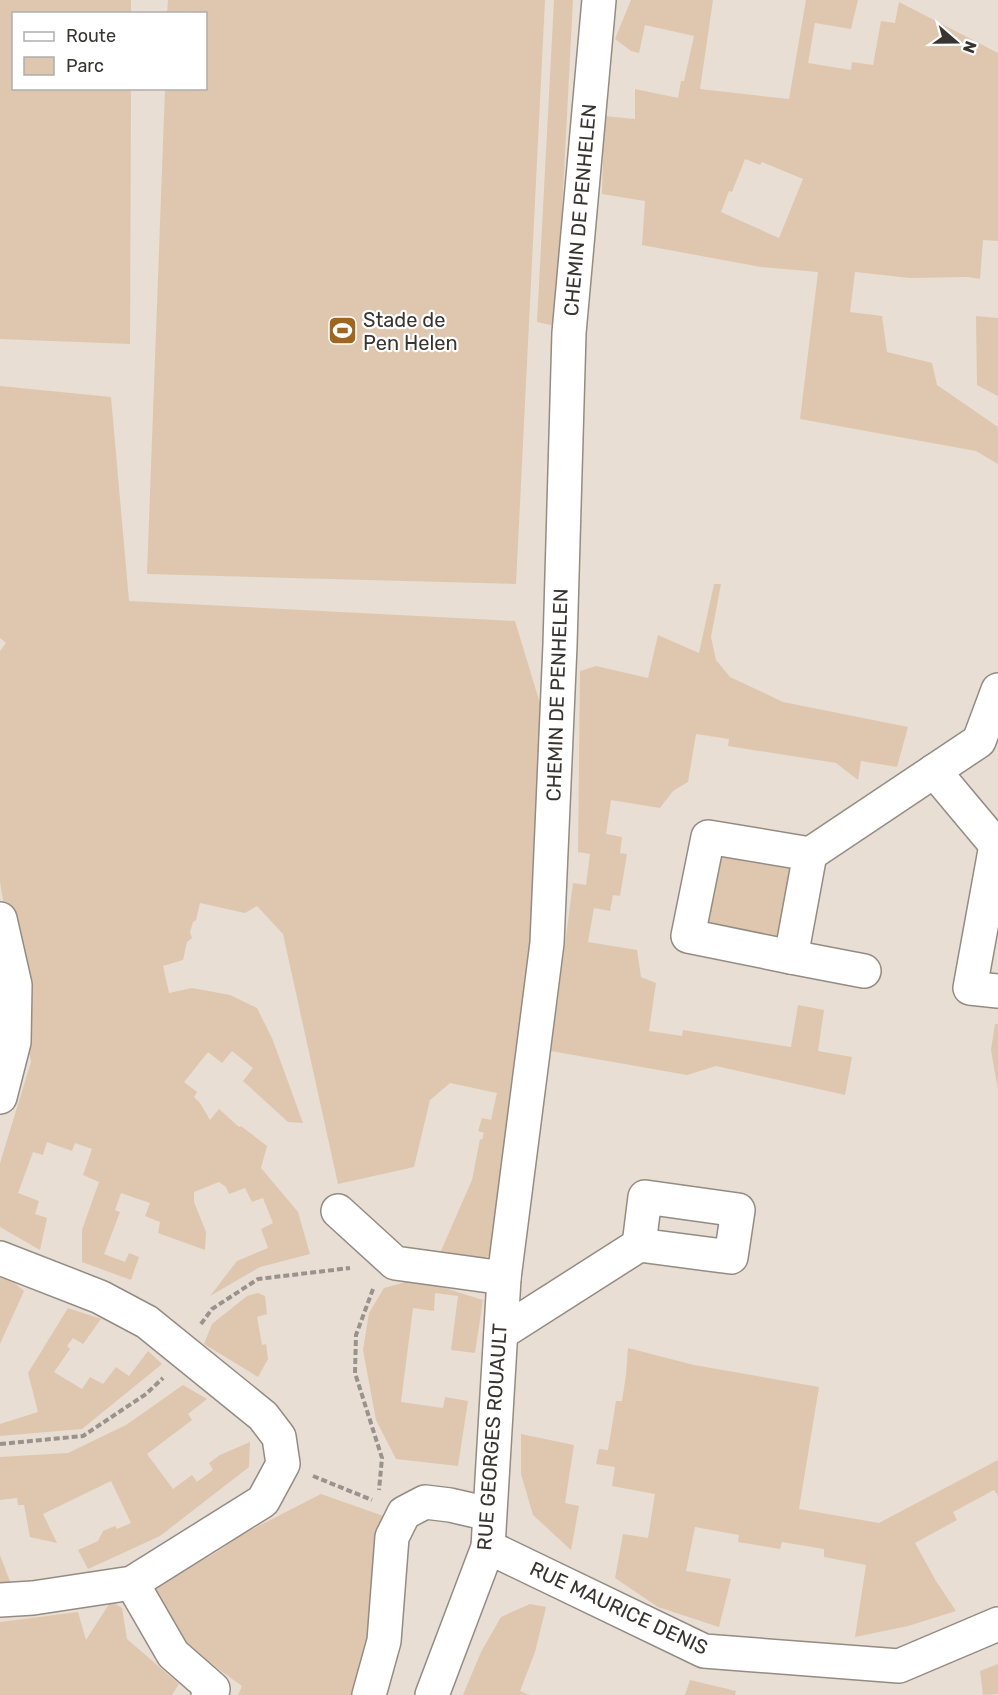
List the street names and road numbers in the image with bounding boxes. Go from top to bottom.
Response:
street label: CHEMIN DE PENHELEN [559,103,601,317]
street label: CHEMIN DE PENHELEN [541,588,573,802]
street label: RUE GEORGES ROUAULT [472,1322,512,1551]
street label: RUE MAURICE DENIS [526,1556,712,1660]

